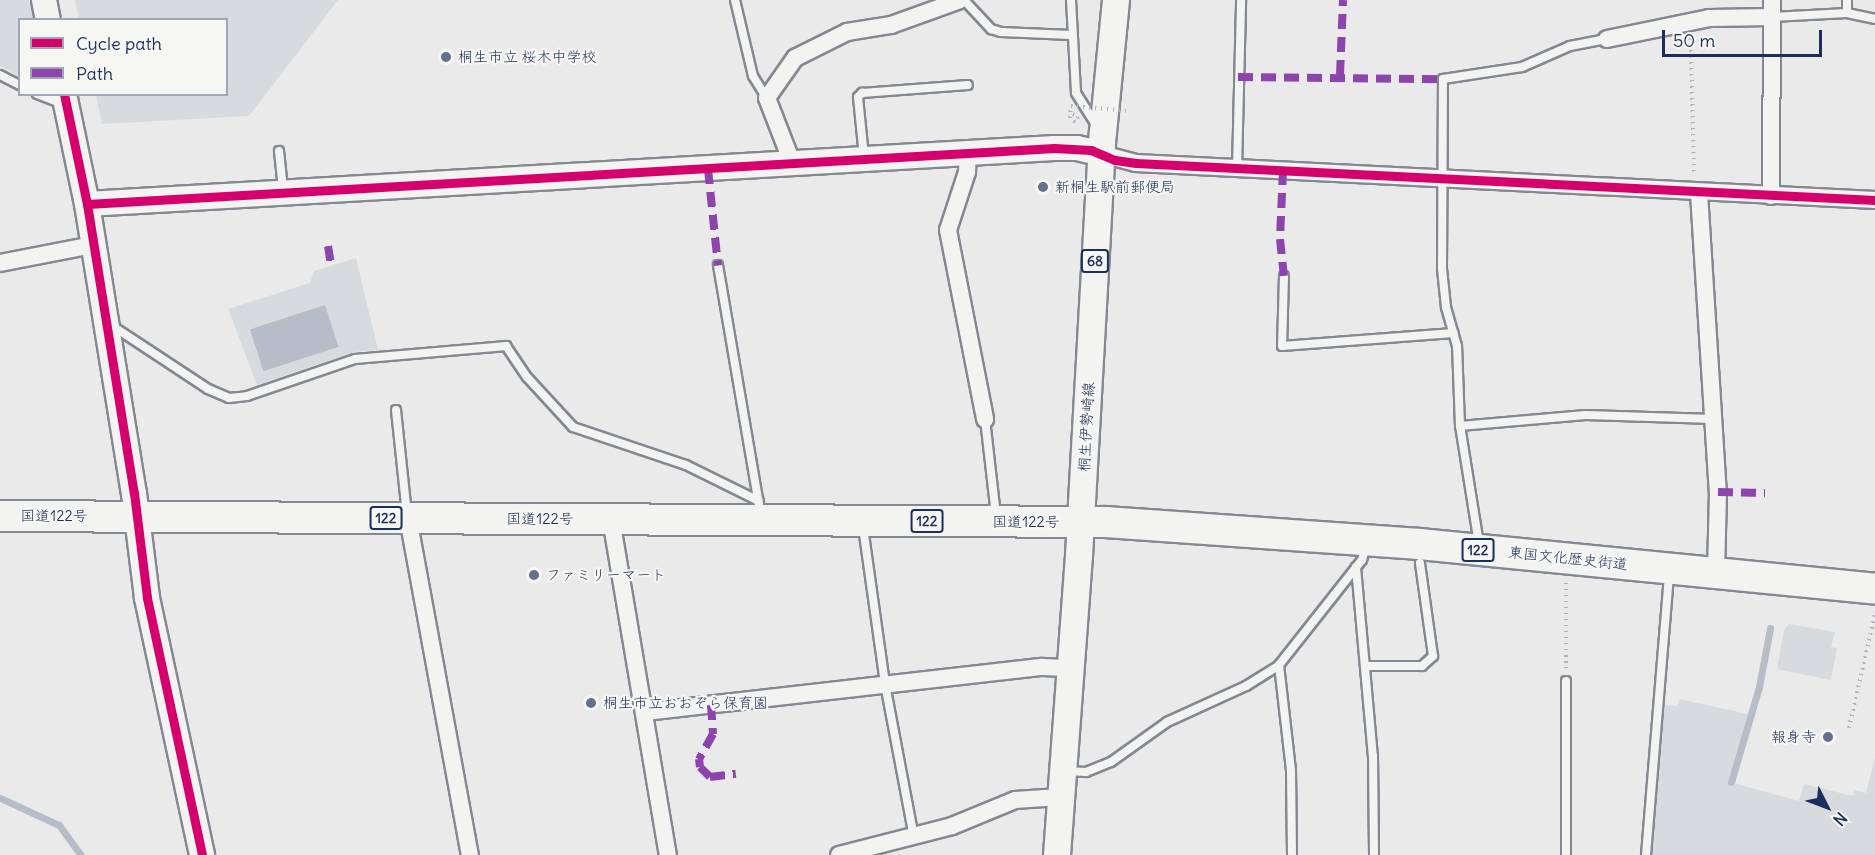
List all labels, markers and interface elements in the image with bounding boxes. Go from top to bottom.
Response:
legend [18,18,228,96]
scale bar [1665,18,1826,56]
text: 50 m [1673,29,1715,52]
text: Cycle path [76,32,162,55]
place label: 桐生市立 桜木中学校 [458,48,597,66]
marker: 桐生市立 桜木中学校 [439,50,453,64]
text: Path [76,62,113,85]
place label: 新桐生駅前郵便局 [1055,178,1175,196]
marker: 新桐生駅前郵便局 [1036,180,1050,194]
road number: 68 [1080,250,1110,272]
street label: 桐生伊勢崎線 [1075,382,1097,472]
street label: 国道122号 [20,507,88,525]
road number: 122 [370,507,402,529]
street label: 国道122号 [506,510,574,528]
road number: 122 [910,510,944,532]
street label: 国道122号 [992,513,1060,531]
road number: 122 [1462,539,1494,561]
street label: 東国文化歴史街道 [1507,543,1629,573]
place label: ファミリーマート [546,566,666,584]
marker: ファミリーマート [527,568,541,582]
place label: 桐生市立おおぞら保育園 [603,694,768,712]
marker: 桐生市立おおぞら保育園 [584,696,598,710]
place label: 報身寺 [1771,728,1816,746]
marker: 報身寺 [1821,730,1835,744]
north arrow [1797,777,1857,837]
text: N [1829,808,1852,830]

